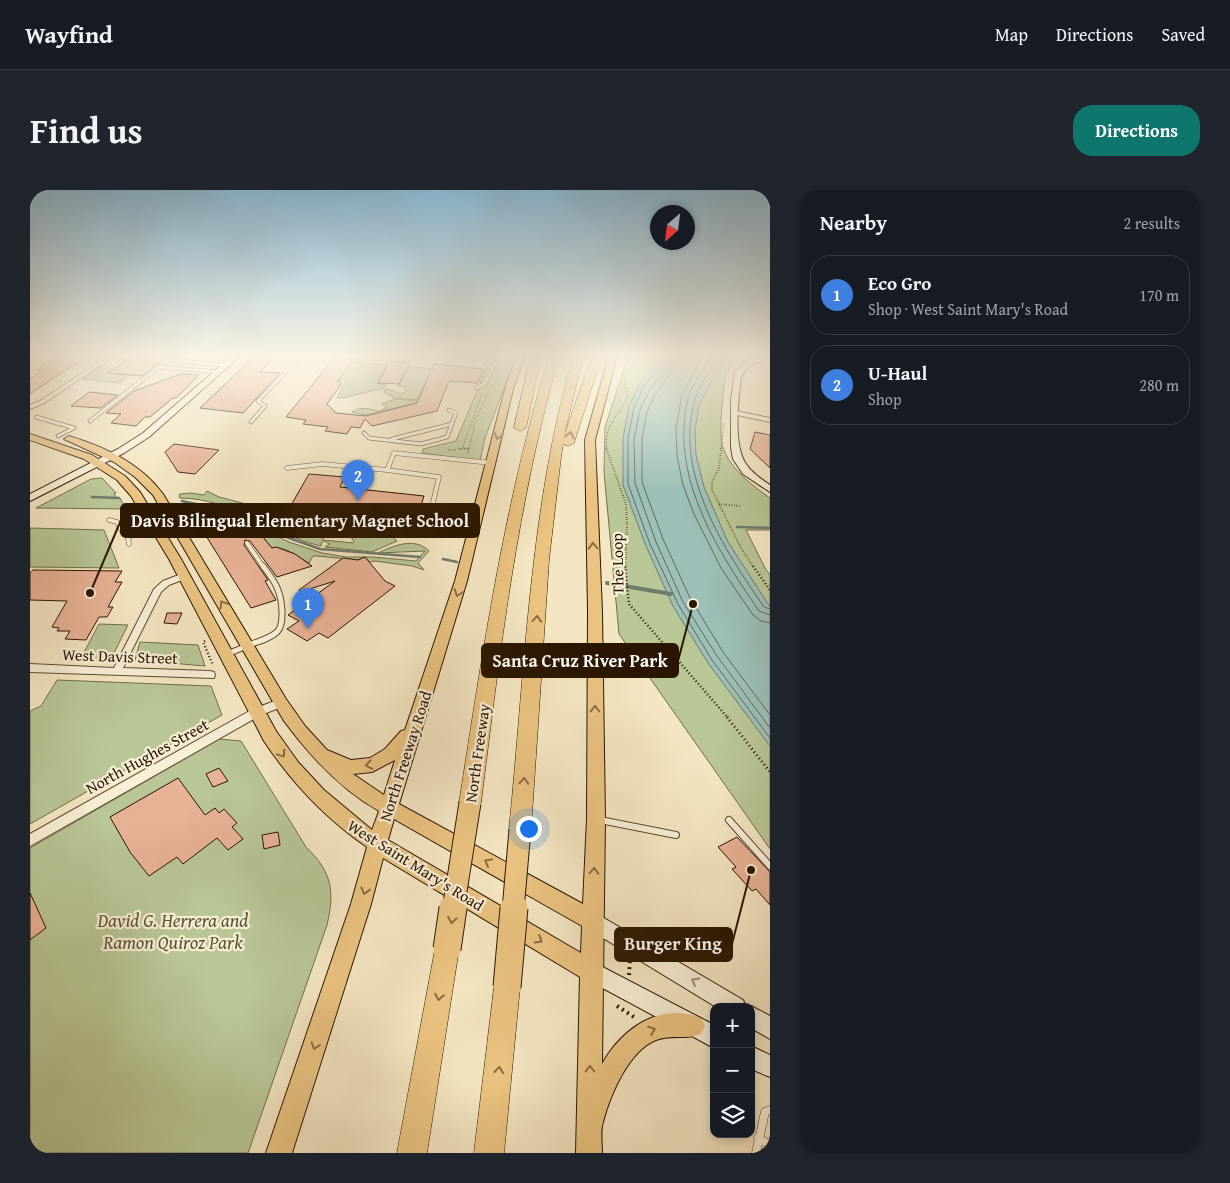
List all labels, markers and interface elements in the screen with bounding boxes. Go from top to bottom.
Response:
text: Wayfind [25,17,113,52]
text: Map [995,21,1028,48]
text: Directions [1056,21,1133,48]
text: Saved [1161,21,1205,48]
text: Find us [30,105,143,156]
button: Directions [1073,105,1200,156]
north arrow [650,205,695,250]
text: Nearby [820,207,887,238]
text: 2 results [1123,211,1180,235]
text: Eco Gro [868,269,931,297]
text: 1 [833,283,841,307]
text: 170 m [1139,283,1179,307]
text: Shop · West Saint Mary's Road [868,297,1068,321]
text: U-Haul [868,359,927,387]
text: 2 [833,373,841,397]
text: 280 m [1139,373,1179,397]
text: Shop [868,387,902,411]
one-way arrow [493,431,504,440]
one-way arrow [564,431,575,439]
pin: 2 [342,460,374,501]
callout: Davis Bilingual Elementary Magnet School [121,504,479,537]
text: Davis Bilingual Elementary Magnet School [131,507,469,534]
street label: The Loop [604,533,630,595]
one-way arrow [588,542,599,550]
pin: 1 [292,588,324,629]
one-way arrow [453,589,463,597]
one-way arrow [220,600,230,609]
one-way arrow [531,615,542,623]
street label: West Davis Street [62,642,179,670]
callout: Santa Cruz River Park [482,644,678,677]
text: Santa Cruz River Park [492,647,668,674]
street label: North Freeway Road [373,687,438,824]
street label: North Freeway [458,702,496,804]
one-way arrow [590,704,600,712]
street label: North Hughes Street [81,712,213,800]
one-way arrow [276,748,285,758]
one-way arrow [365,759,373,770]
one-way arrow [519,777,530,785]
street label: West Saint Mary's Road [343,813,489,917]
your location [516,816,542,842]
one-way arrow [485,859,494,869]
one-way arrow [588,867,599,875]
one-way arrow [360,886,371,895]
park label: David G. Herrera and Ramon Quiroz Park [97,906,248,956]
one-way arrow [447,916,457,925]
callout: Burger King [615,928,732,961]
text: Burger King [624,930,722,957]
one-way arrow [534,934,543,944]
one-way arrow [691,978,700,988]
one-way arrow [435,992,445,1001]
map controls [710,1003,755,1138]
button: + [710,1003,755,1048]
one-way arrow [647,1026,656,1036]
one-way arrow [311,1041,321,1049]
button: − [710,1048,755,1093]
one-way arrow [493,1065,504,1073]
one-way arrow [585,1065,595,1073]
button: layers [710,1093,755,1138]

